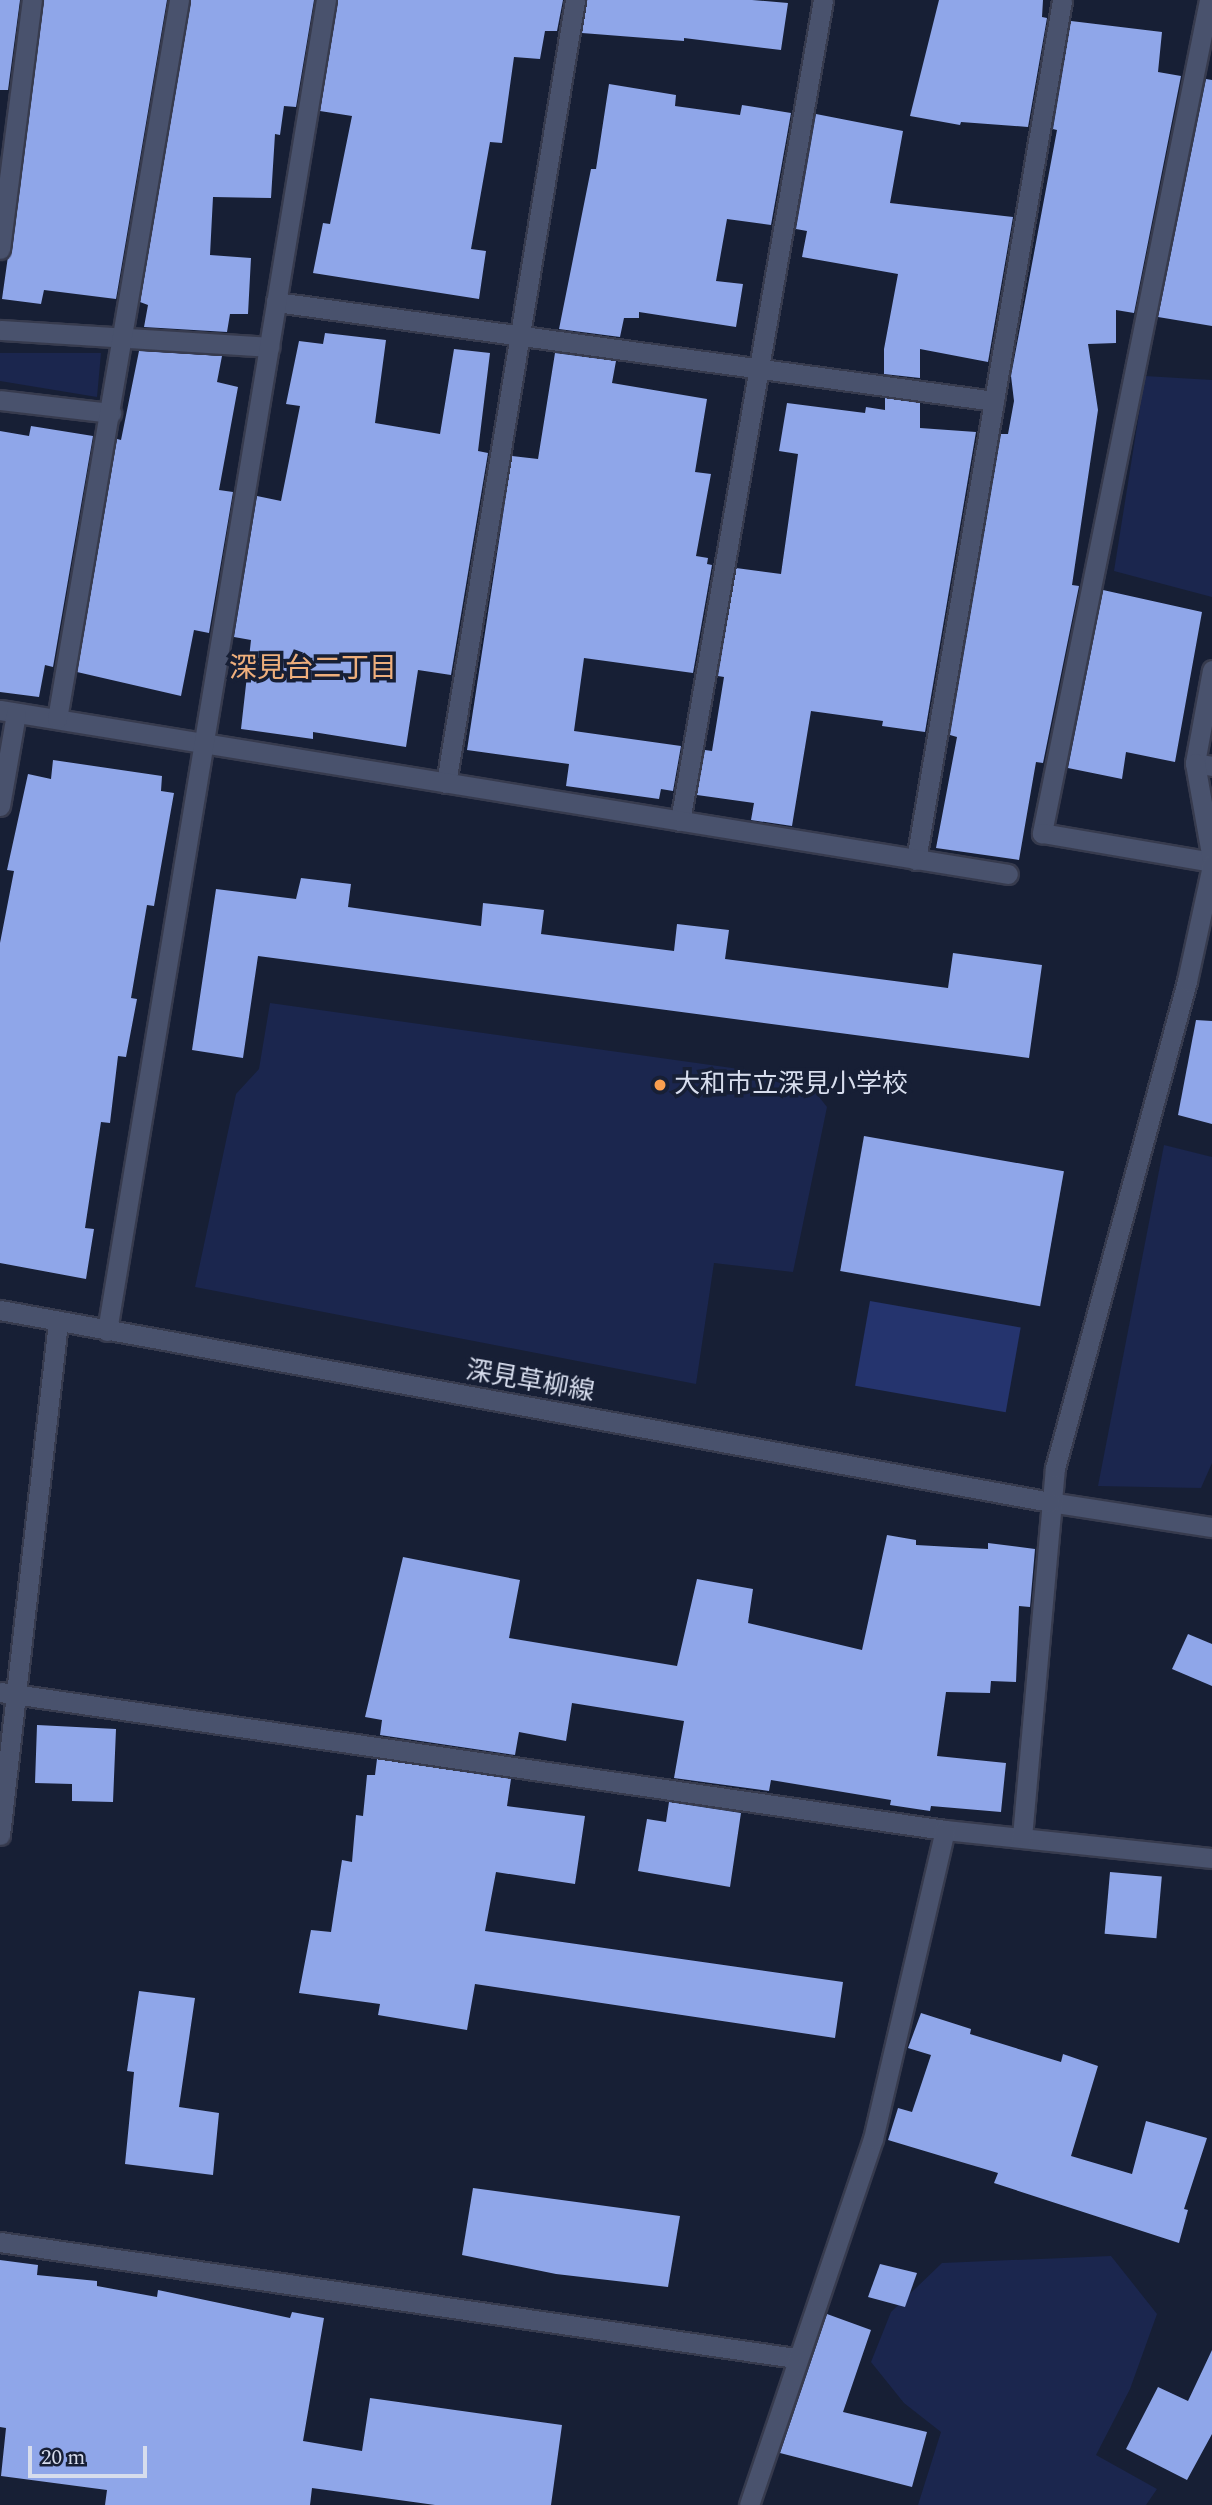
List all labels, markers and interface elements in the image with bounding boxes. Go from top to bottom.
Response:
district label: 深見台二丁目 [229,652,397,686]
place label: 大和市立深見小学校 [674,1069,908,1101]
marker: 大和市立深見小学校 [652,1077,668,1093]
street label: 深見草柳線 [463,1355,597,1409]
scale bar [32,2432,150,2476]
text: 20 m [41,2442,85,2474]

